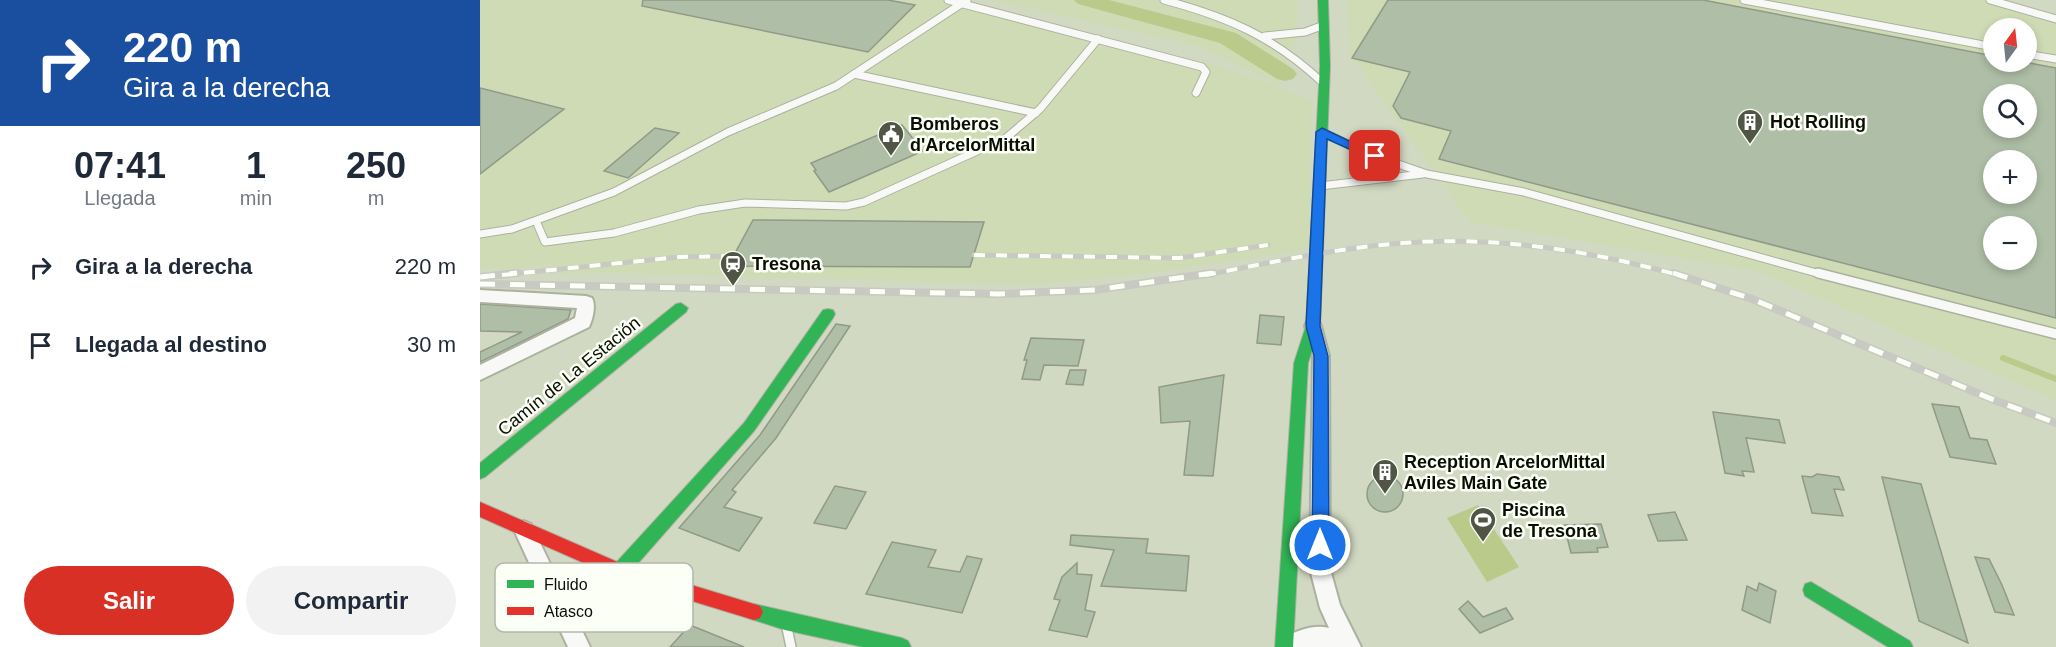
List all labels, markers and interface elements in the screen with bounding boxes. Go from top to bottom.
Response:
north arrow [1983,18,2037,72]
map controls [1983,18,2037,270]
icon: right [24,24,102,102]
text: 220 m [123,24,242,71]
text: Gira a la derecha [123,73,330,103]
button: search [1983,84,2037,138]
building icon: Hot Rolling [1735,107,1765,145]
place label: Hot Rolling [1770,112,1866,132]
place label: Bomberos d'ArcelorMittal [910,114,1035,155]
public building icon: Bomberos d'ArcelorMittal [876,119,906,157]
pin [1349,130,1400,181]
icon: arrive [1358,139,1391,172]
text: 07:41 [74,145,166,186]
text: 1 [246,145,266,186]
text: 250 [346,145,406,186]
button: + [1983,150,2037,204]
text: Llegada [84,187,156,209]
text: min [240,187,272,209]
text: m [368,187,384,209]
button: − [1983,216,2037,270]
station icon: Tresona [718,249,748,287]
icon: right [24,251,57,284]
text: Gira a la derecha [75,254,252,279]
text: 220 m [395,254,456,279]
place label: Tresona [752,254,822,274]
street label: Camín de La Estación [494,312,644,440]
icon: arrive [24,329,57,362]
text: Llegada al destino [75,332,267,357]
text: 30 m [407,332,456,357]
place label: Reception ArcelorMittal Aviles Main Gate [1404,452,1605,493]
building icon: Reception ArcelorMittal Aviles Main Gate [1370,457,1400,495]
place label: Piscina de Tresona [1502,500,1598,541]
sports icon: Piscina de Tresona [1468,505,1498,543]
position arrow [1288,513,1352,577]
legend [495,563,693,632]
button: Salir [24,566,234,635]
button: Compartir [246,566,456,635]
text: Fluido [544,576,588,593]
text: Atasco [544,603,593,620]

